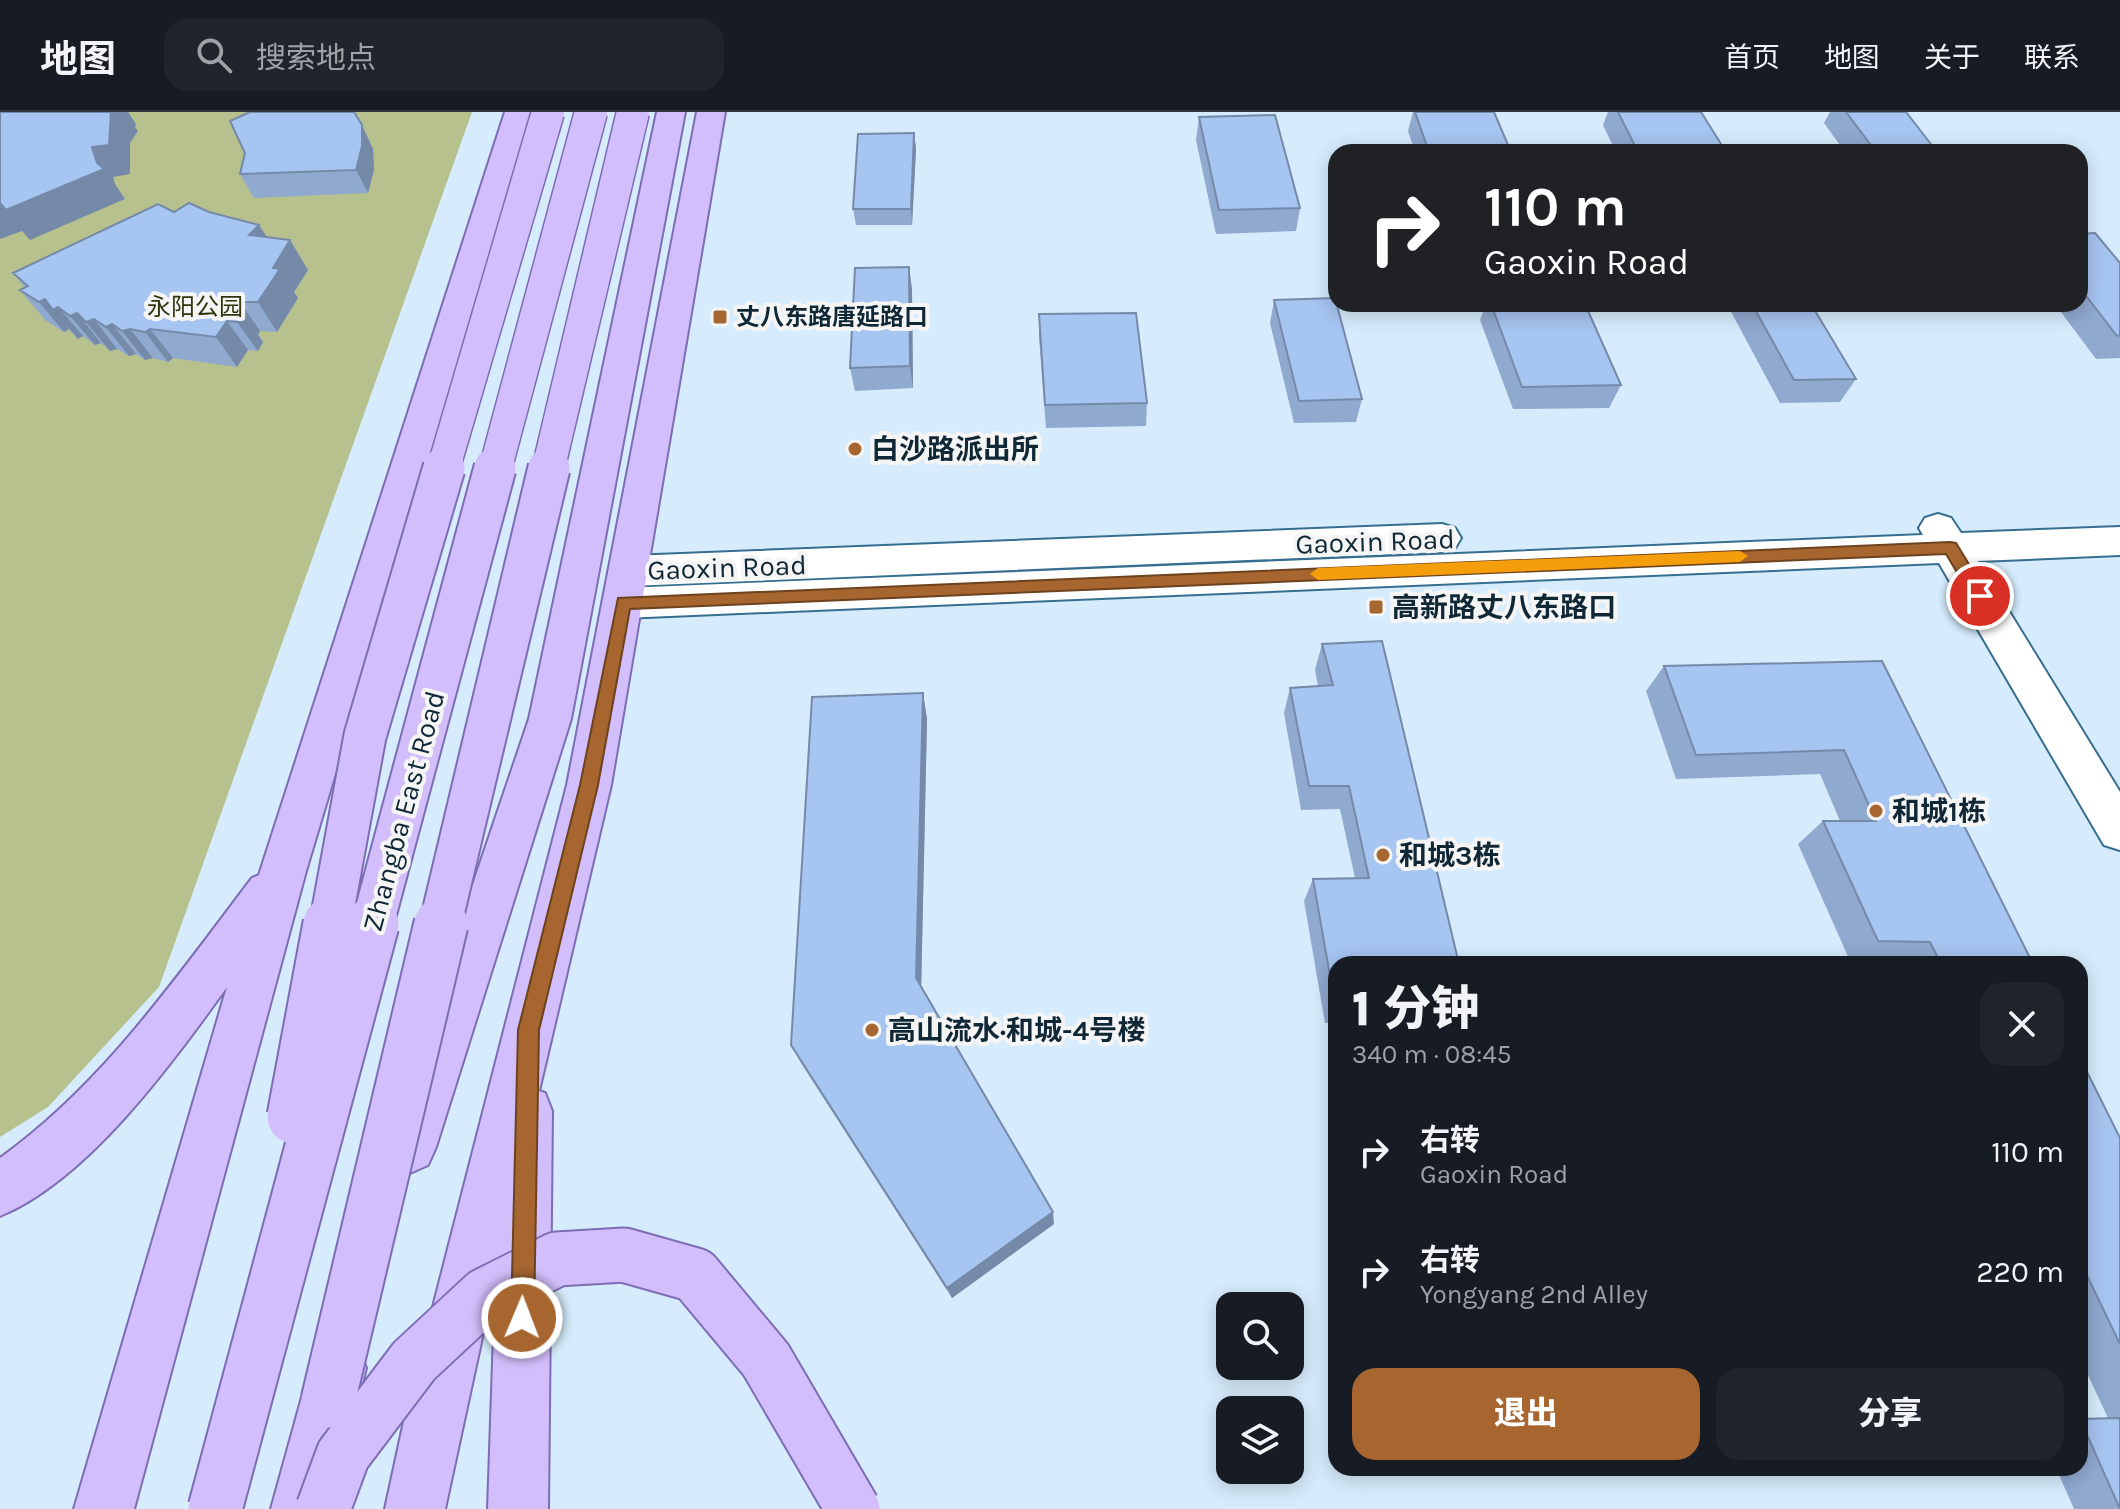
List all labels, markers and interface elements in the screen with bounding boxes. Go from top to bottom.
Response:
search box [164,19,724,91]
icon: search [192,33,236,77]
text: 地图 [40,37,116,82]
text: 搜索地点 [256,40,376,76]
text: 首页 [1724,41,1780,74]
text: 地图 [1824,41,1880,74]
text: 关于 [1924,41,1980,74]
text: 联系 [2024,41,2080,74]
text: 110 m [1484,174,1627,239]
icon: right [1352,176,1456,280]
text: Gaoxin Road [1484,241,1689,283]
park label: 永阳公园 [147,293,243,321]
place label: 丈八东路唐延路口 [736,303,928,331]
marker: 丈八东路唐延路口 [711,308,729,326]
place label: 白沙路派出所 [871,433,1039,466]
marker: 白沙路派出所 [846,440,864,458]
street label: Gaoxin Road [1295,522,1455,561]
street label: Gaoxin Road [647,548,807,587]
pin [1946,562,2014,630]
icon: arrive [1958,574,2002,618]
place label: 高新路丈八东路口 [1392,591,1616,624]
marker: 高新路丈八东路口 [1367,598,1385,616]
street label: Zhangba East Road [355,687,451,935]
place label: 和城1栋 [1892,795,1986,828]
marker: 和城1栋 [1867,802,1885,820]
place label: 和城3栋 [1399,839,1500,872]
marker: 和城3栋 [1374,846,1392,864]
text: 1 分钟 [1352,981,1479,1037]
button: close [1980,982,2064,1066]
place label: 高山流水·和城-4号楼 [888,1014,1145,1047]
marker: 高山流水·和城-4号楼 [863,1021,881,1039]
text: 340 m · 08:45 [1352,1039,1511,1070]
text: 右转 [1420,1122,1480,1158]
icon: right [1352,1130,1396,1174]
text: 110 m [1991,1134,2064,1170]
text: Gaoxin Road [1420,1159,1568,1190]
text: 右转 [1420,1242,1480,1278]
icon: right [1352,1250,1396,1294]
text: 220 m [1976,1254,2064,1290]
position arrow [480,1276,564,1360]
text: Yongyang 2nd Alley [1420,1279,1648,1310]
map controls [1216,1292,1304,1484]
button: search [1216,1292,1304,1380]
button: 退出 [1352,1368,1700,1460]
button: 分享 [1716,1368,2064,1460]
button: layers [1216,1396,1304,1484]

